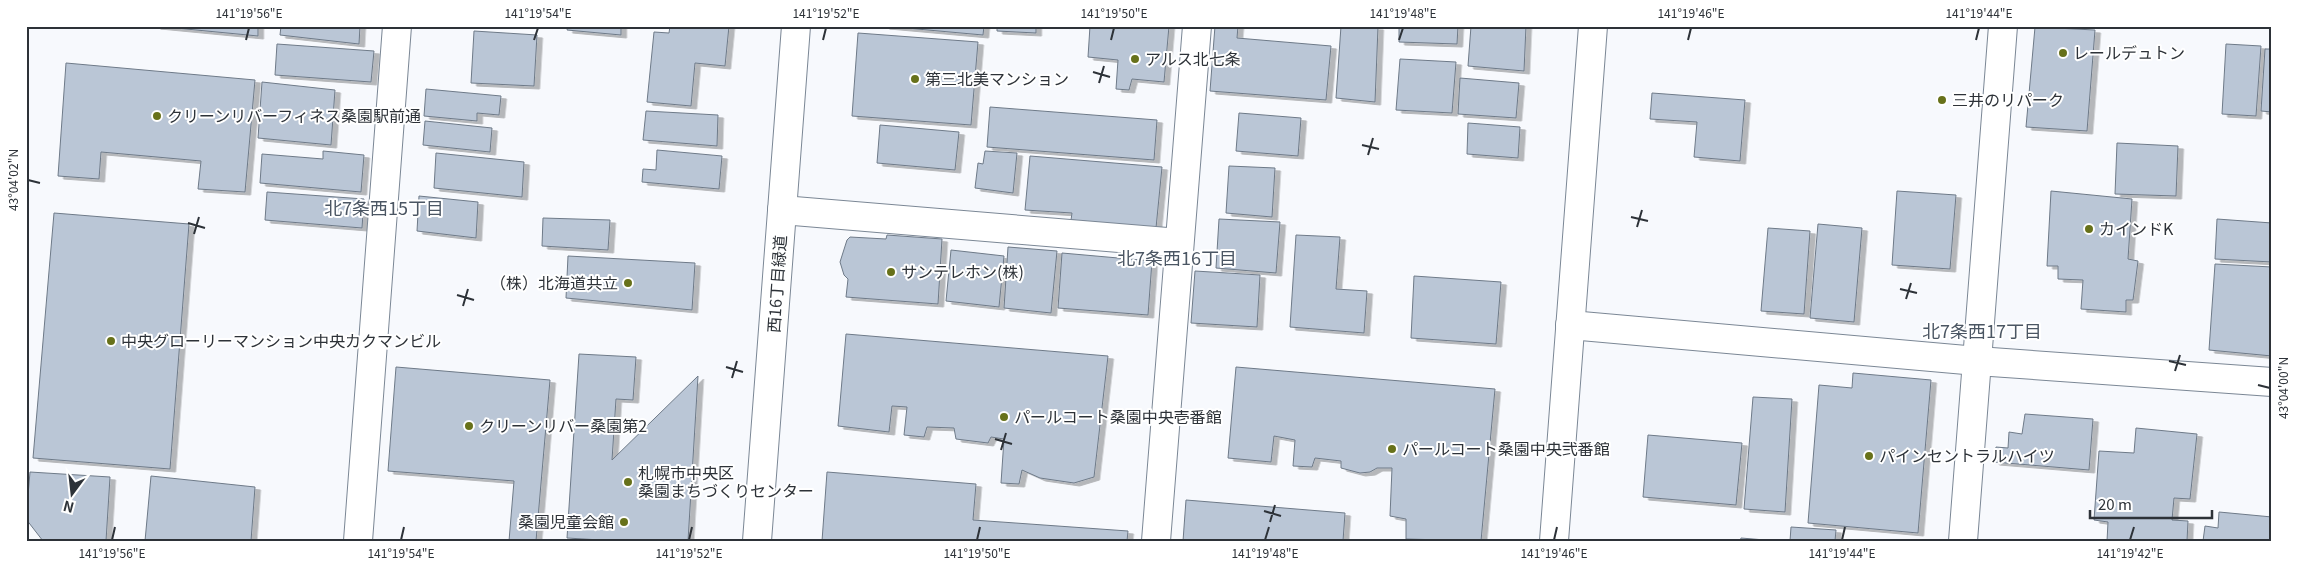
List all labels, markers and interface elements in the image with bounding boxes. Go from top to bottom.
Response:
text: 141°19'56"E [215,4,283,21]
text: 141°19'54"E [504,4,572,21]
text: 141°19'52"E [792,4,860,21]
text: 141°19'50"E [1080,4,1148,21]
text: 141°19'48"E [1369,4,1437,21]
text: 141°19'46"E [1657,4,1725,21]
text: 141°19'44"E [1945,4,2013,21]
place label: レールデュトン [2073,40,2185,64]
place label: アルス北七条 [1145,46,1241,70]
marker: レールデュトン [2057,47,2069,59]
marker: アルス北七条 [1129,53,1141,65]
place label: 第三北美マンション [925,66,1069,90]
marker: 第三北美マンション [909,73,921,85]
place label: 三井のリパーク [1952,87,2064,111]
marker: 三井のリパーク [1936,94,1948,106]
place label: クリーンリバーフィネス桑園駅前通 [167,103,421,127]
marker: クリーンリバーフィネス桑園駅前通 [151,110,163,122]
text: 43°04'02"N [4,149,21,211]
district label: 北7条西15丁目 [324,194,444,220]
place label: カインドK [2099,216,2174,240]
marker: カインドK [2083,223,2095,235]
street label: 西16丁目緑道 [761,234,791,334]
district label: 北7条西16丁目 [1117,244,1237,270]
place label: サンテレホン(株) [901,259,1024,283]
marker: サンテレホン(株) [885,266,897,278]
place label: （株）北海道共立 [490,270,618,294]
marker: （株）北海道共立 [622,277,634,289]
district label: 北7条西17丁目 [1922,317,2042,343]
place label: 中央グローリーマンション中央カクマンビル [121,328,441,352]
marker: 中央グローリーマンション中央カクマンビル [105,335,117,347]
text: 43°04'00"N [2274,357,2291,419]
place label: パールコート桑園中央壱番館 [1014,404,1222,428]
marker: パールコート桑園中央壱番館 [998,411,1010,423]
place label: クリーンリバー桑園第2 [479,413,647,437]
marker: クリーンリバー桑園第2 [463,420,475,432]
place label: パールコート桑園中央弐番館 [1402,436,1610,460]
marker: パールコート桑園中央弐番館 [1386,443,1398,455]
place label: パインセントラルハイツ [1879,443,2055,467]
marker: パインセントラルハイツ [1863,450,1875,462]
place label: 札幌市中央区 桑園まちづくりセンター [638,460,814,502]
north arrow [48,470,98,520]
marker: 札幌市中央区 桑園まちづくりセンター [622,476,634,488]
scale bar [2090,487,2213,519]
text: 20 m [2098,493,2132,514]
text: N [61,497,76,519]
place label: 桑園児童会館 [518,509,614,533]
marker: 桑園児童会館 [618,516,630,528]
text: 141°19'56"E [78,544,146,561]
text: 141°19'54"E [367,544,435,561]
text: 141°19'52"E [655,544,723,561]
text: 141°19'50"E [943,544,1011,561]
text: 141°19'48"E [1231,544,1299,561]
text: 141°19'46"E [1520,544,1588,561]
text: 141°19'44"E [1808,544,1876,561]
text: 141°19'42"E [2096,544,2164,561]

